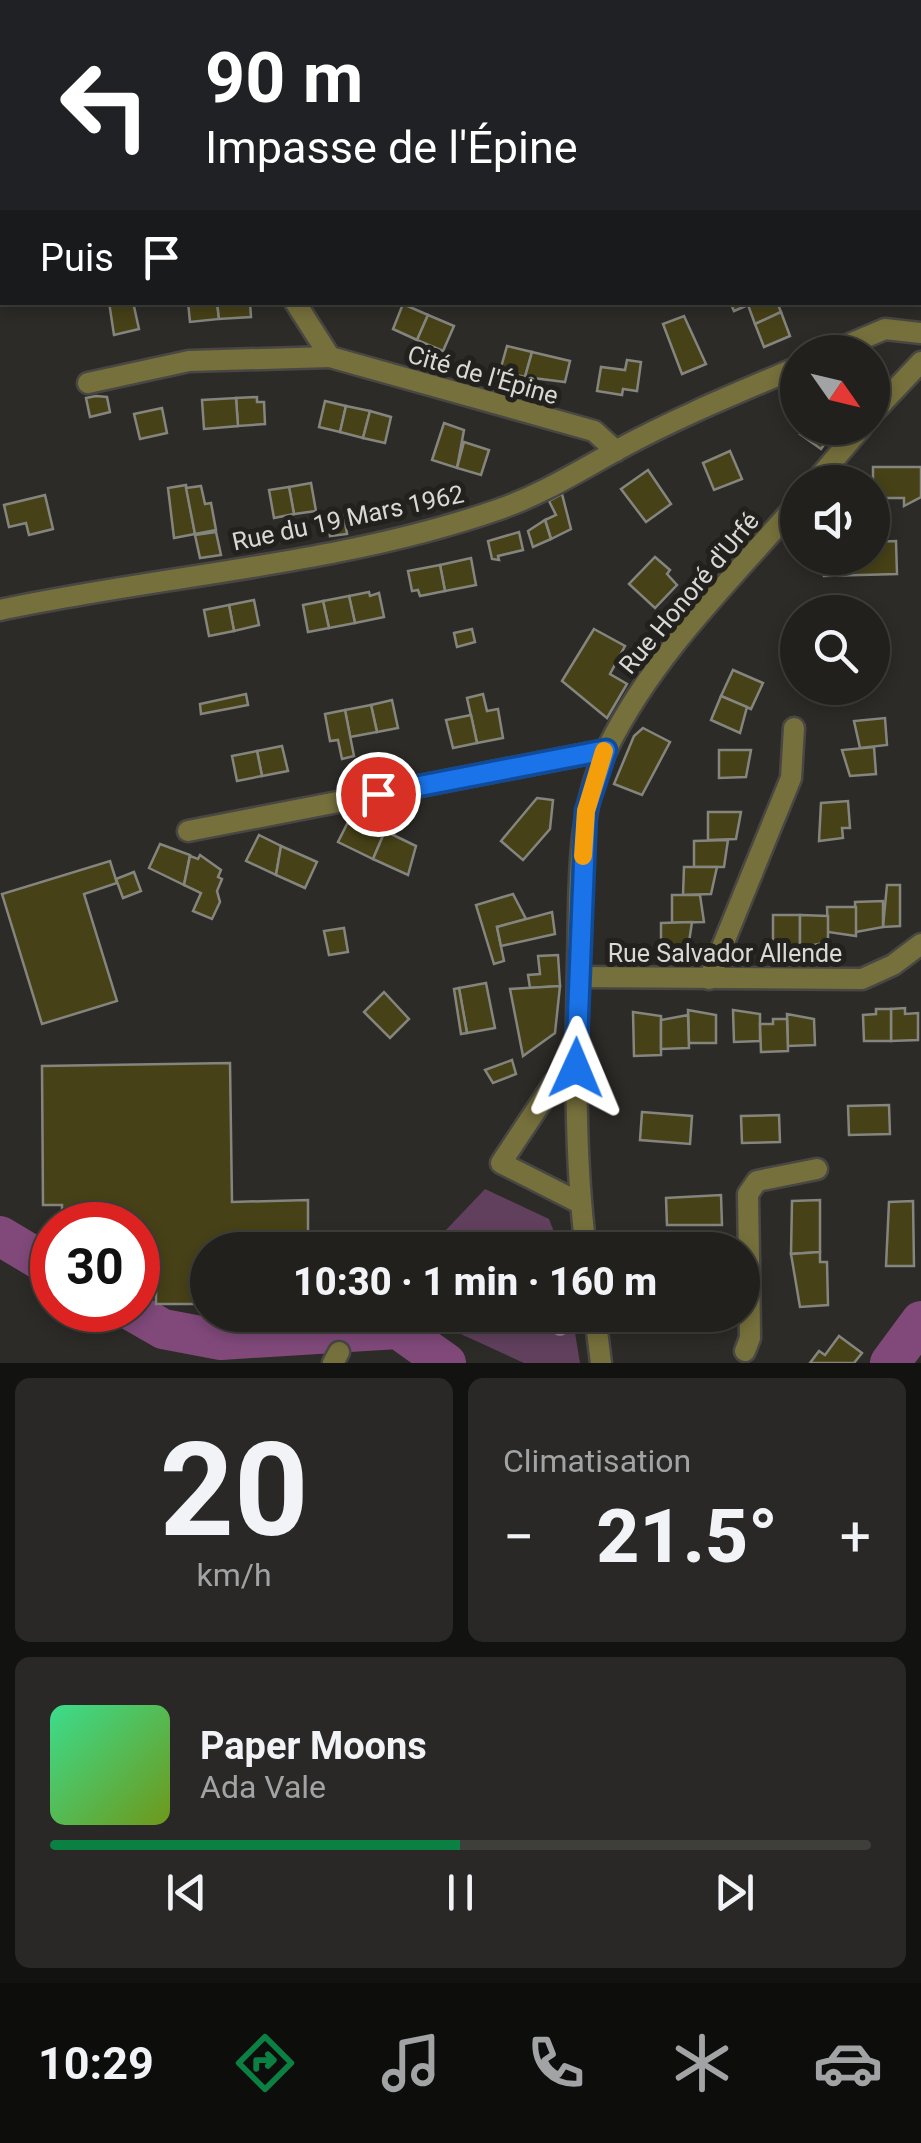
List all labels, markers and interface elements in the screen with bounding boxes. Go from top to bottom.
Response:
text: 90 m [205,37,363,119]
icon: left [40,40,170,170]
text: Impasse de l'Épine [205,121,578,174]
icon: arrive [134,230,189,285]
text: Puis [40,236,114,280]
north arrow [780,335,890,445]
map controls [780,335,890,705]
street label: Cité de l'Épine [404,339,562,410]
button: sound [780,465,890,575]
street label: Rue du 19 Mars 1962 [229,479,467,557]
street label: Rue Honoré d'Urfé [613,507,765,679]
button: search [780,595,890,705]
pin [336,752,421,837]
icon: arrive [351,767,406,822]
street label: Rue Salvador Allende [608,939,842,968]
position arrow [524,1016,628,1120]
speed limit sign: 30 [30,1202,160,1332]
text: 10:30 · 1 min · 160 m [293,1260,657,1304]
text: 20 [159,1414,309,1567]
text: Climatisation [503,1442,691,1480]
text: 21.5° [596,1492,778,1580]
text: − [503,1505,534,1569]
text: + [840,1505,871,1569]
text: km/h [196,1556,272,1594]
text: Paper Moons [200,1724,427,1768]
text: Ada Vale [200,1768,326,1806]
icon: previous [159,1865,214,1920]
icon: pause [433,1865,488,1920]
icon: next [707,1865,762,1920]
icon: directions [230,2028,300,2098]
icon: music [376,2028,446,2098]
icon: phone [521,2028,591,2098]
icon: climate [667,2028,737,2098]
icon: car [813,2028,883,2098]
text: 10:29 [38,2037,154,2090]

